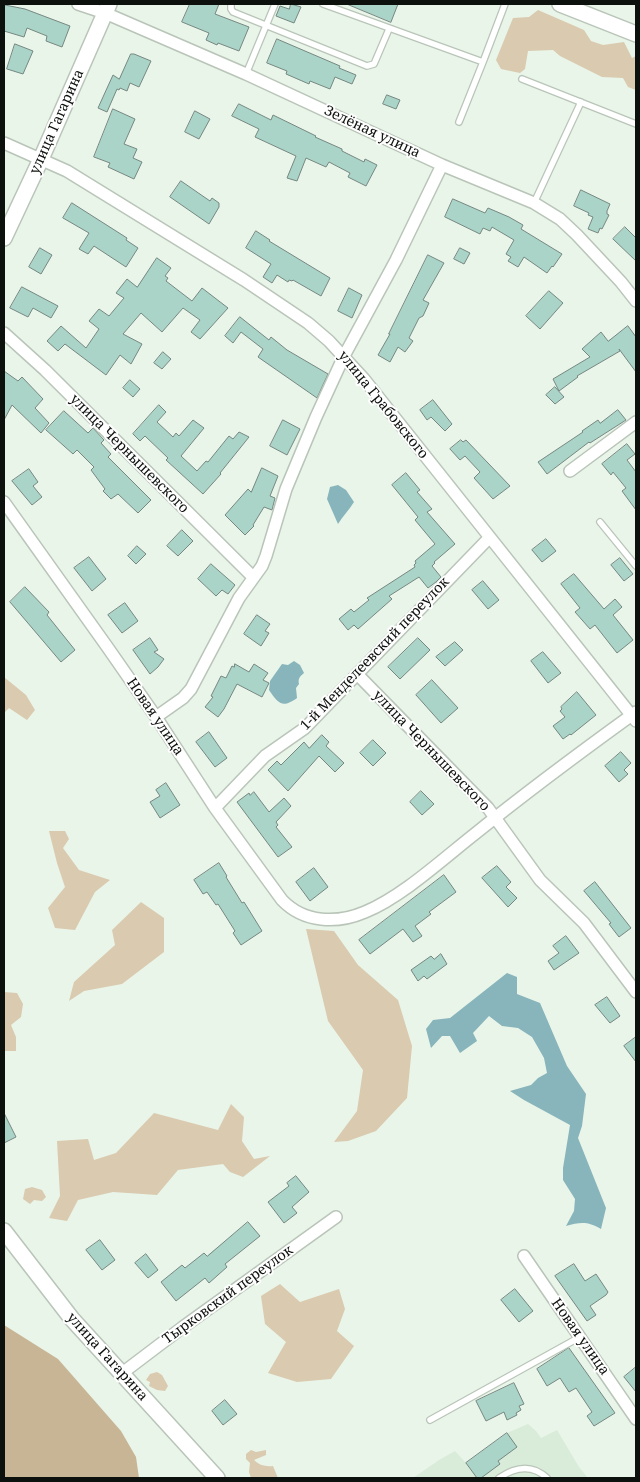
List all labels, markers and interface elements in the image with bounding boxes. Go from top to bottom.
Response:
street label: улица Гагарина [26,67,88,177]
street label: Зелёная улица [321,102,423,162]
street label: улица Грабовского [334,348,432,462]
street label: улица Чернышевского [66,391,192,517]
street label: 1-й Менделеевский переулок [297,574,453,734]
street label: Новая улица [123,675,187,759]
street label: улица Чернышевского [369,687,493,815]
street label: Тырковский переулок [160,1242,296,1348]
street label: Новая улица [547,1295,613,1379]
street label: улица Гагарина [63,1309,151,1405]

